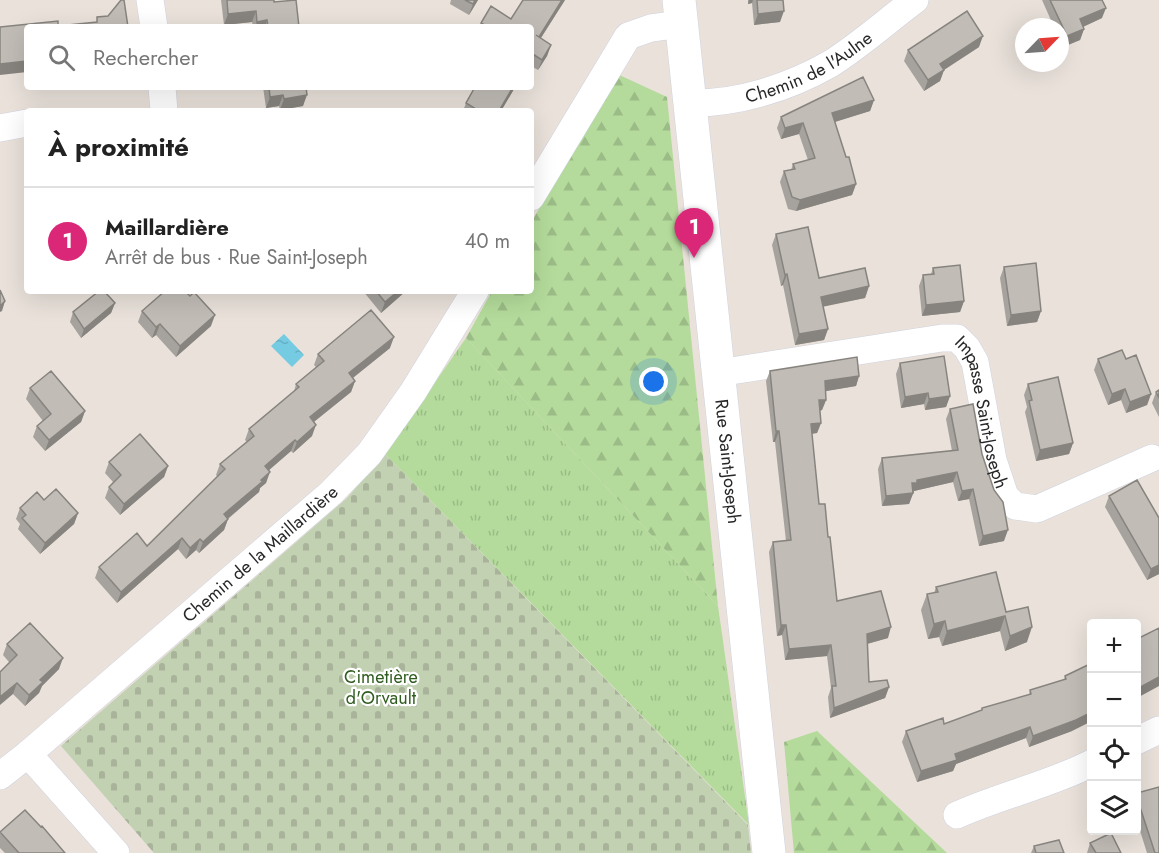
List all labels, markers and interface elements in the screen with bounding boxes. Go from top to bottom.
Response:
north arrow [1015,18,1069,72]
search box [24,24,534,90]
street label: Chemin de l'Aulne [742,25,878,110]
icon: search [45,41,78,74]
text: Rechercher [93,41,198,73]
text: À proximité [48,128,189,166]
pin: 1 [674,208,714,258]
text: Maillardière [105,211,229,243]
text: 1 [62,227,73,256]
text: 40 m [465,227,510,256]
text: Arrêt de bus · Rue Saint-Joseph [105,243,368,272]
street label: Impasse Saint-Joseph [949,330,1015,492]
your location [639,367,668,396]
street label: Rue Saint-Joseph [708,398,747,525]
street label: Chemin de la Maillardière [177,480,344,629]
map controls [1087,619,1141,835]
button: + [1087,619,1141,673]
park label: Cimetière d'Orvault [344,664,418,711]
button: − [1087,673,1141,727]
button: locate [1087,727,1141,781]
button: layers [1087,781,1141,835]

